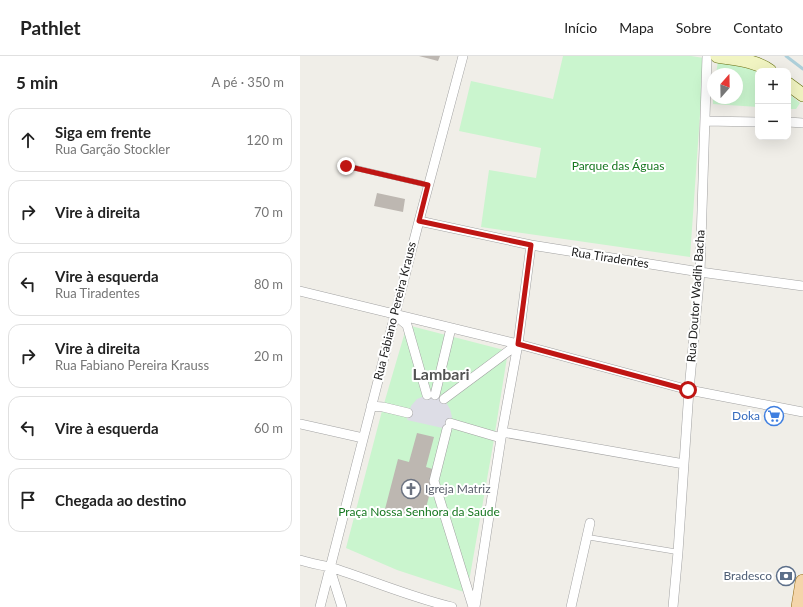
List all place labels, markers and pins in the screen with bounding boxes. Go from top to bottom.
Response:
supermarket icon: Doka [763,405,785,427]
place label: Doka [732,408,760,423]
church icon: Igreja Matriz [400,478,422,500]
place label: Igreja Matriz [425,481,491,496]
bank icon: Bradesco [775,565,797,587]
place label: Bradesco [723,568,772,583]

